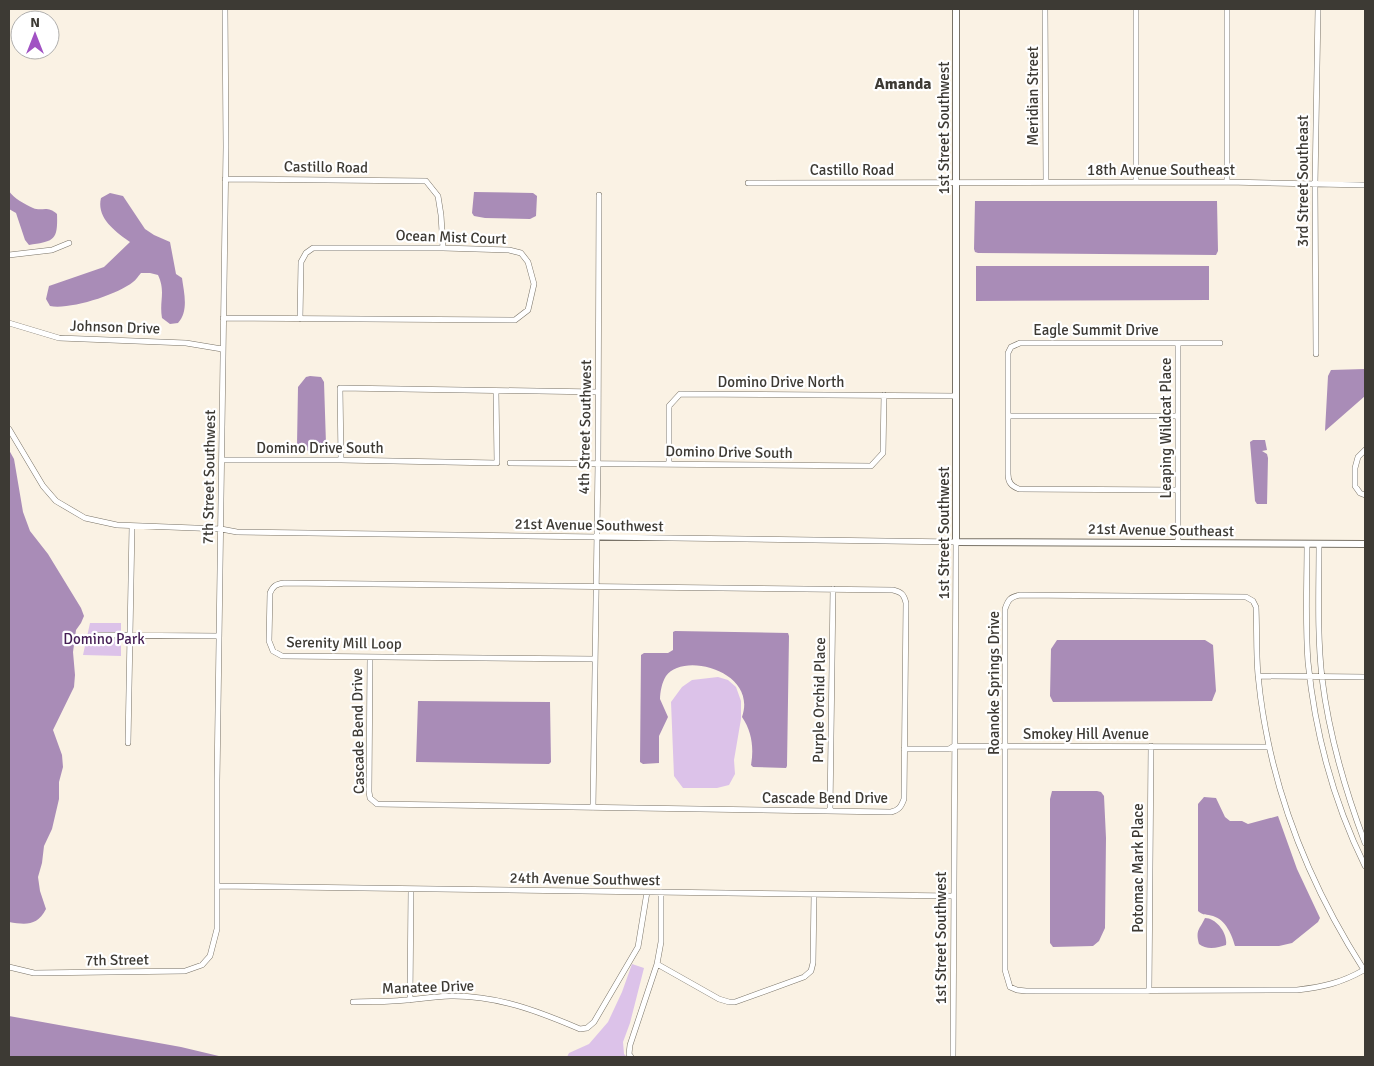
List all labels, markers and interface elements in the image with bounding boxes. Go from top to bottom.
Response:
north arrow [10,10,60,60]
text: N [30,14,40,31]
street label: Meridian Street [1024,46,1042,146]
street label: 1st Street Southwest [935,61,953,195]
district label: Amanda [875,74,931,94]
street label: 3rd Street Southeast [1294,115,1312,247]
street label: Castillo Road [284,157,368,177]
street label: Castillo Road [810,161,894,179]
street label: 18th Avenue Southeast [1087,161,1235,179]
street label: Ocean Mist Court [395,226,507,248]
street label: Johnson Drive [70,316,160,338]
street label: Eagle Summit Drive [1033,321,1159,339]
street label: Leaping Wildcat Place [1157,357,1175,499]
street label: 4th Street Southwest [575,360,595,494]
street label: Domino Drive North [718,373,844,391]
street label: 7th Street Southwest [199,410,219,544]
street label: Domino Drive South [256,439,384,457]
street label: Domino Drive South [665,442,793,462]
street label: 1st Street Southwest [935,466,953,600]
street label: 21st Avenue Southwest [514,515,664,535]
street label: 21st Avenue Southeast [1088,520,1234,540]
street label: Roanoke Springs Drive [985,611,1003,755]
park label: Domino Park [63,630,145,648]
street label: Serenity Mill Loop [286,633,402,653]
street label: Purple Orchid Place [809,637,829,763]
street label: Cascade Bend Drive [348,668,368,794]
street label: Smokey Hill Avenue [1023,725,1149,743]
street label: Cascade Bend Drive [762,789,888,807]
street label: Potomac Mark Place [1129,803,1147,933]
street label: 24th Avenue Southwest [510,869,660,889]
street label: 1st Street Southwest [932,871,950,1005]
street label: 7th Street [85,950,149,970]
street label: Manatee Drive [382,976,474,998]

